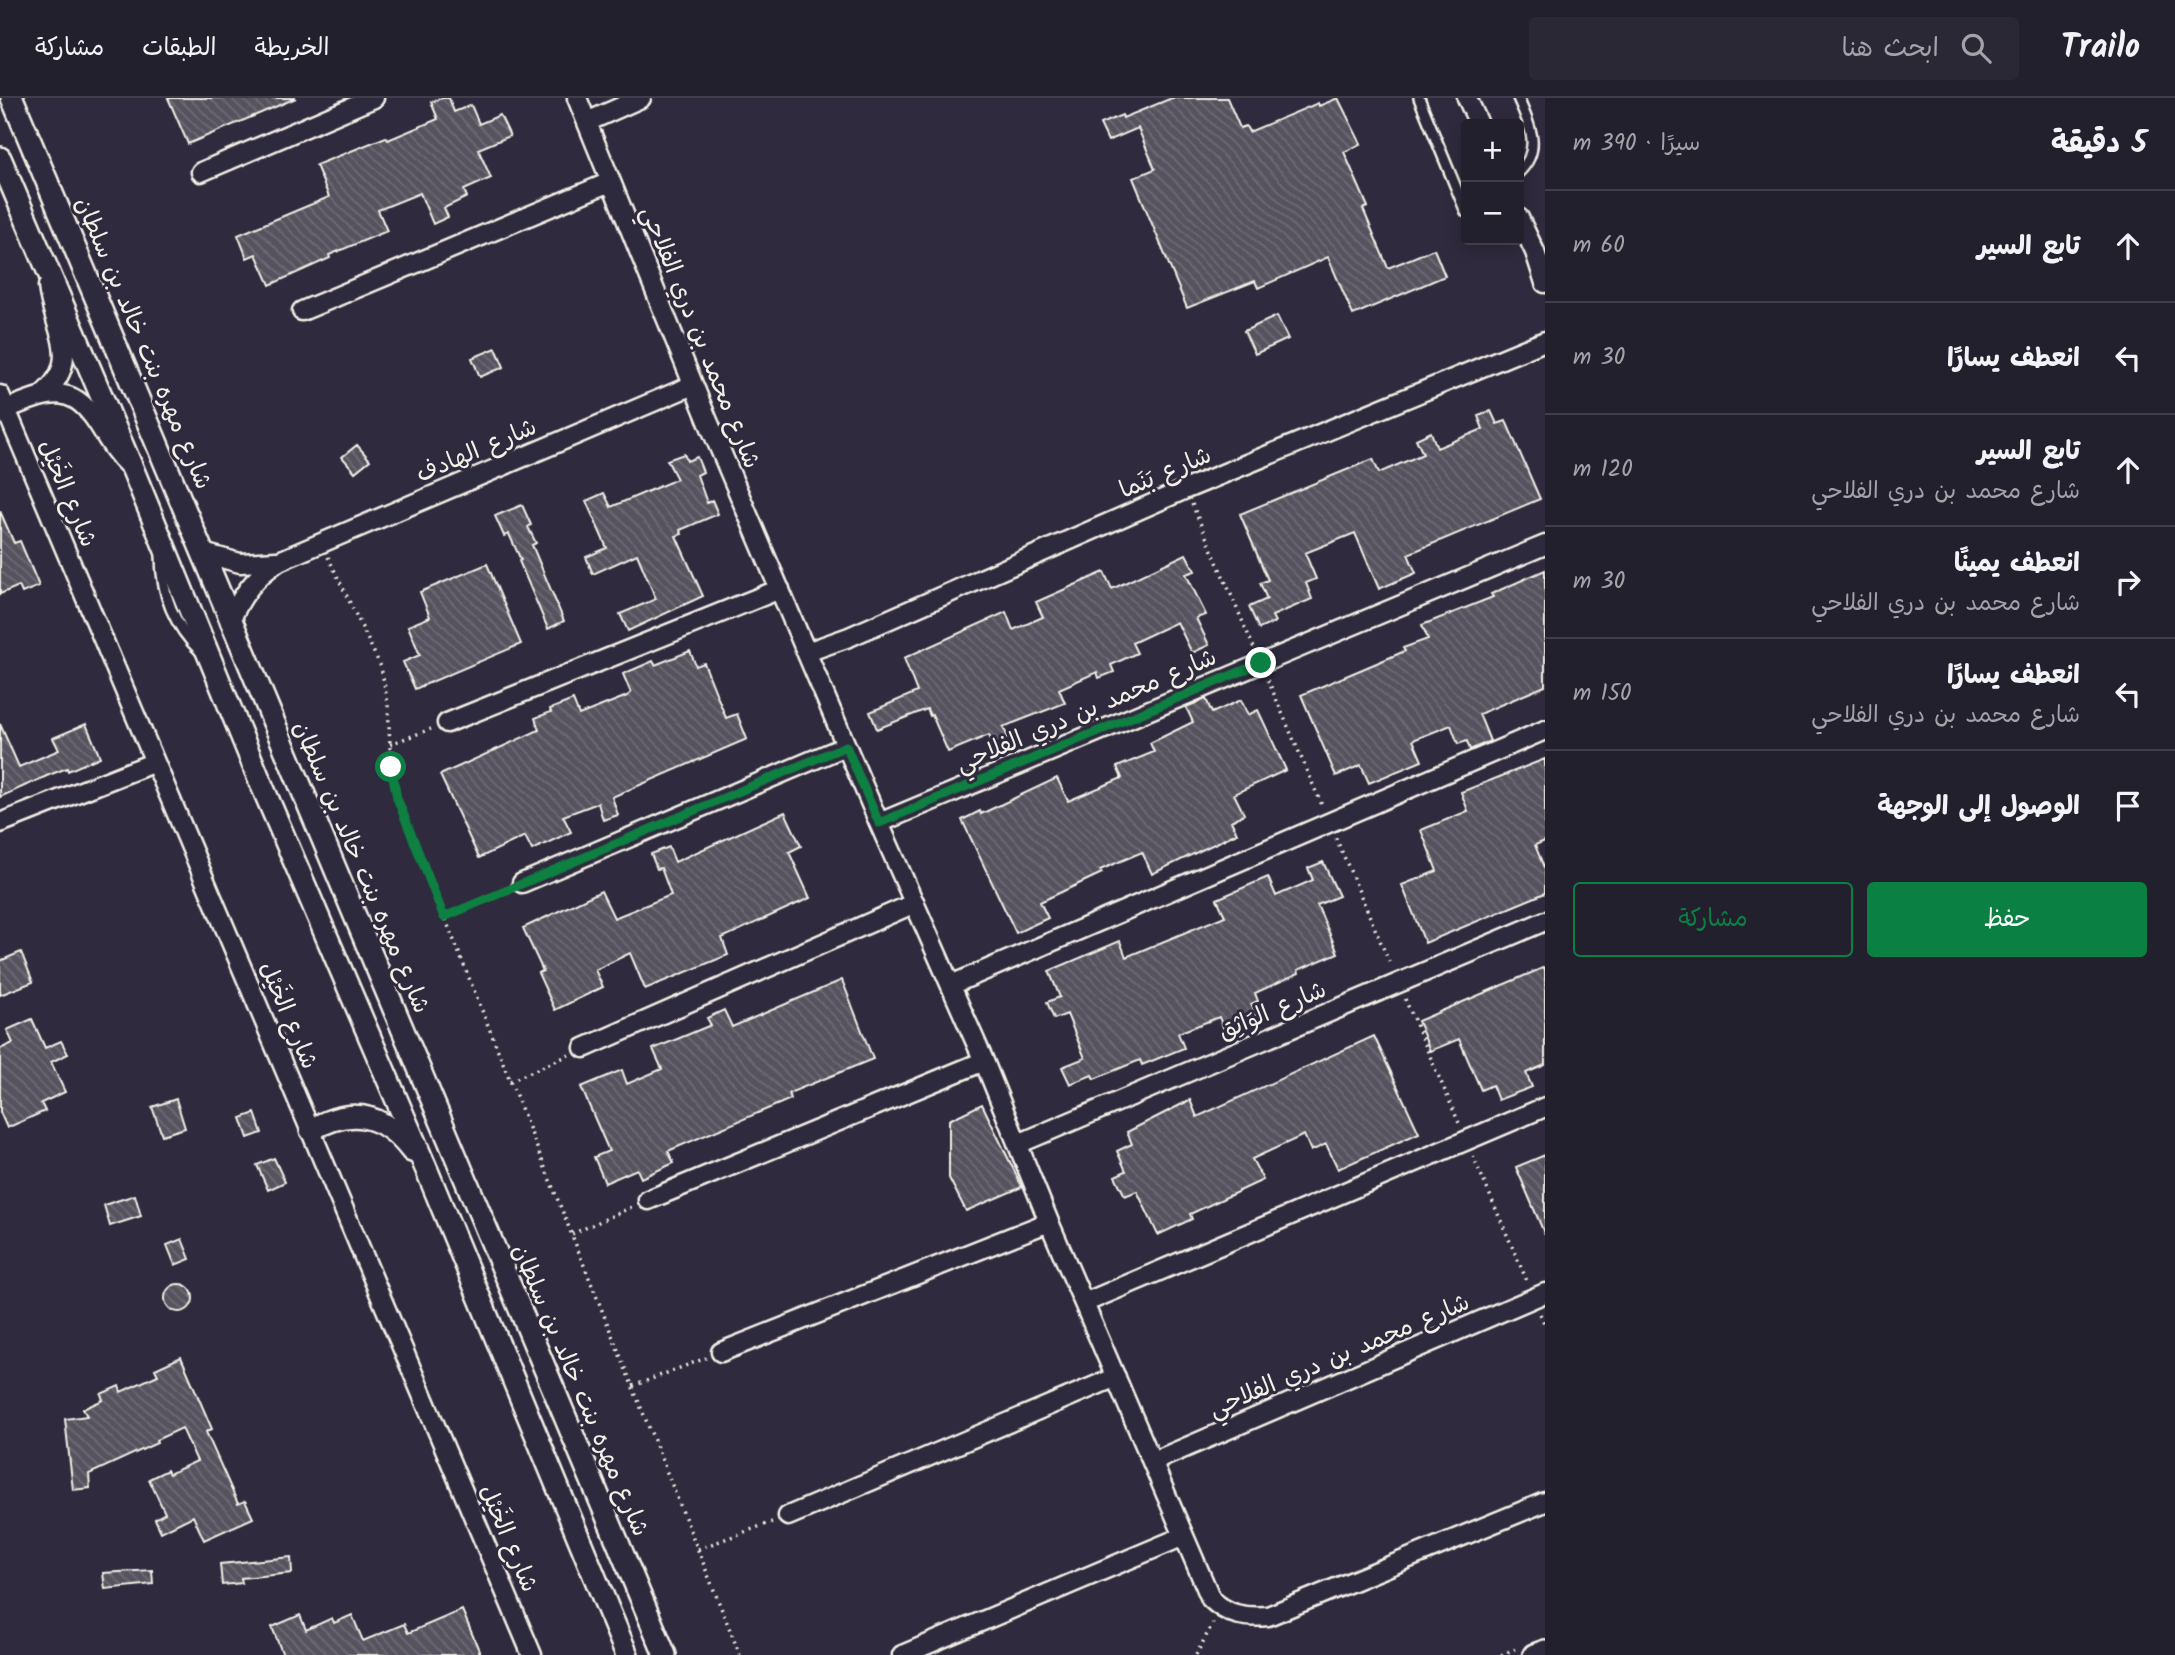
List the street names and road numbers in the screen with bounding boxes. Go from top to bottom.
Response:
street label: شارع مهره بنت خالد بن سلطان [63,191,222,496]
street label: شارع محمد بن دري الفلاحي [629,200,770,475]
street label: شارع الهادف [410,408,543,494]
street label: شارع الخَيْل [26,434,107,554]
street label: شارع بَنَما [1113,436,1218,510]
street label: شارع محمد بن دري الفلاحي [950,639,1223,784]
street label: شارع مهره بنت خالد بن سلطان [281,715,440,1020]
street label: شارع الخَيْل [247,956,328,1076]
street label: شارع الوَاثِق [1212,971,1333,1052]
street label: شارع مهره بنت خالد بن سلطان [500,1238,659,1543]
street label: شارع محمد بن دري الفلاحي [1203,1284,1476,1429]
street label: شارع الخَيْل [467,1479,548,1599]

